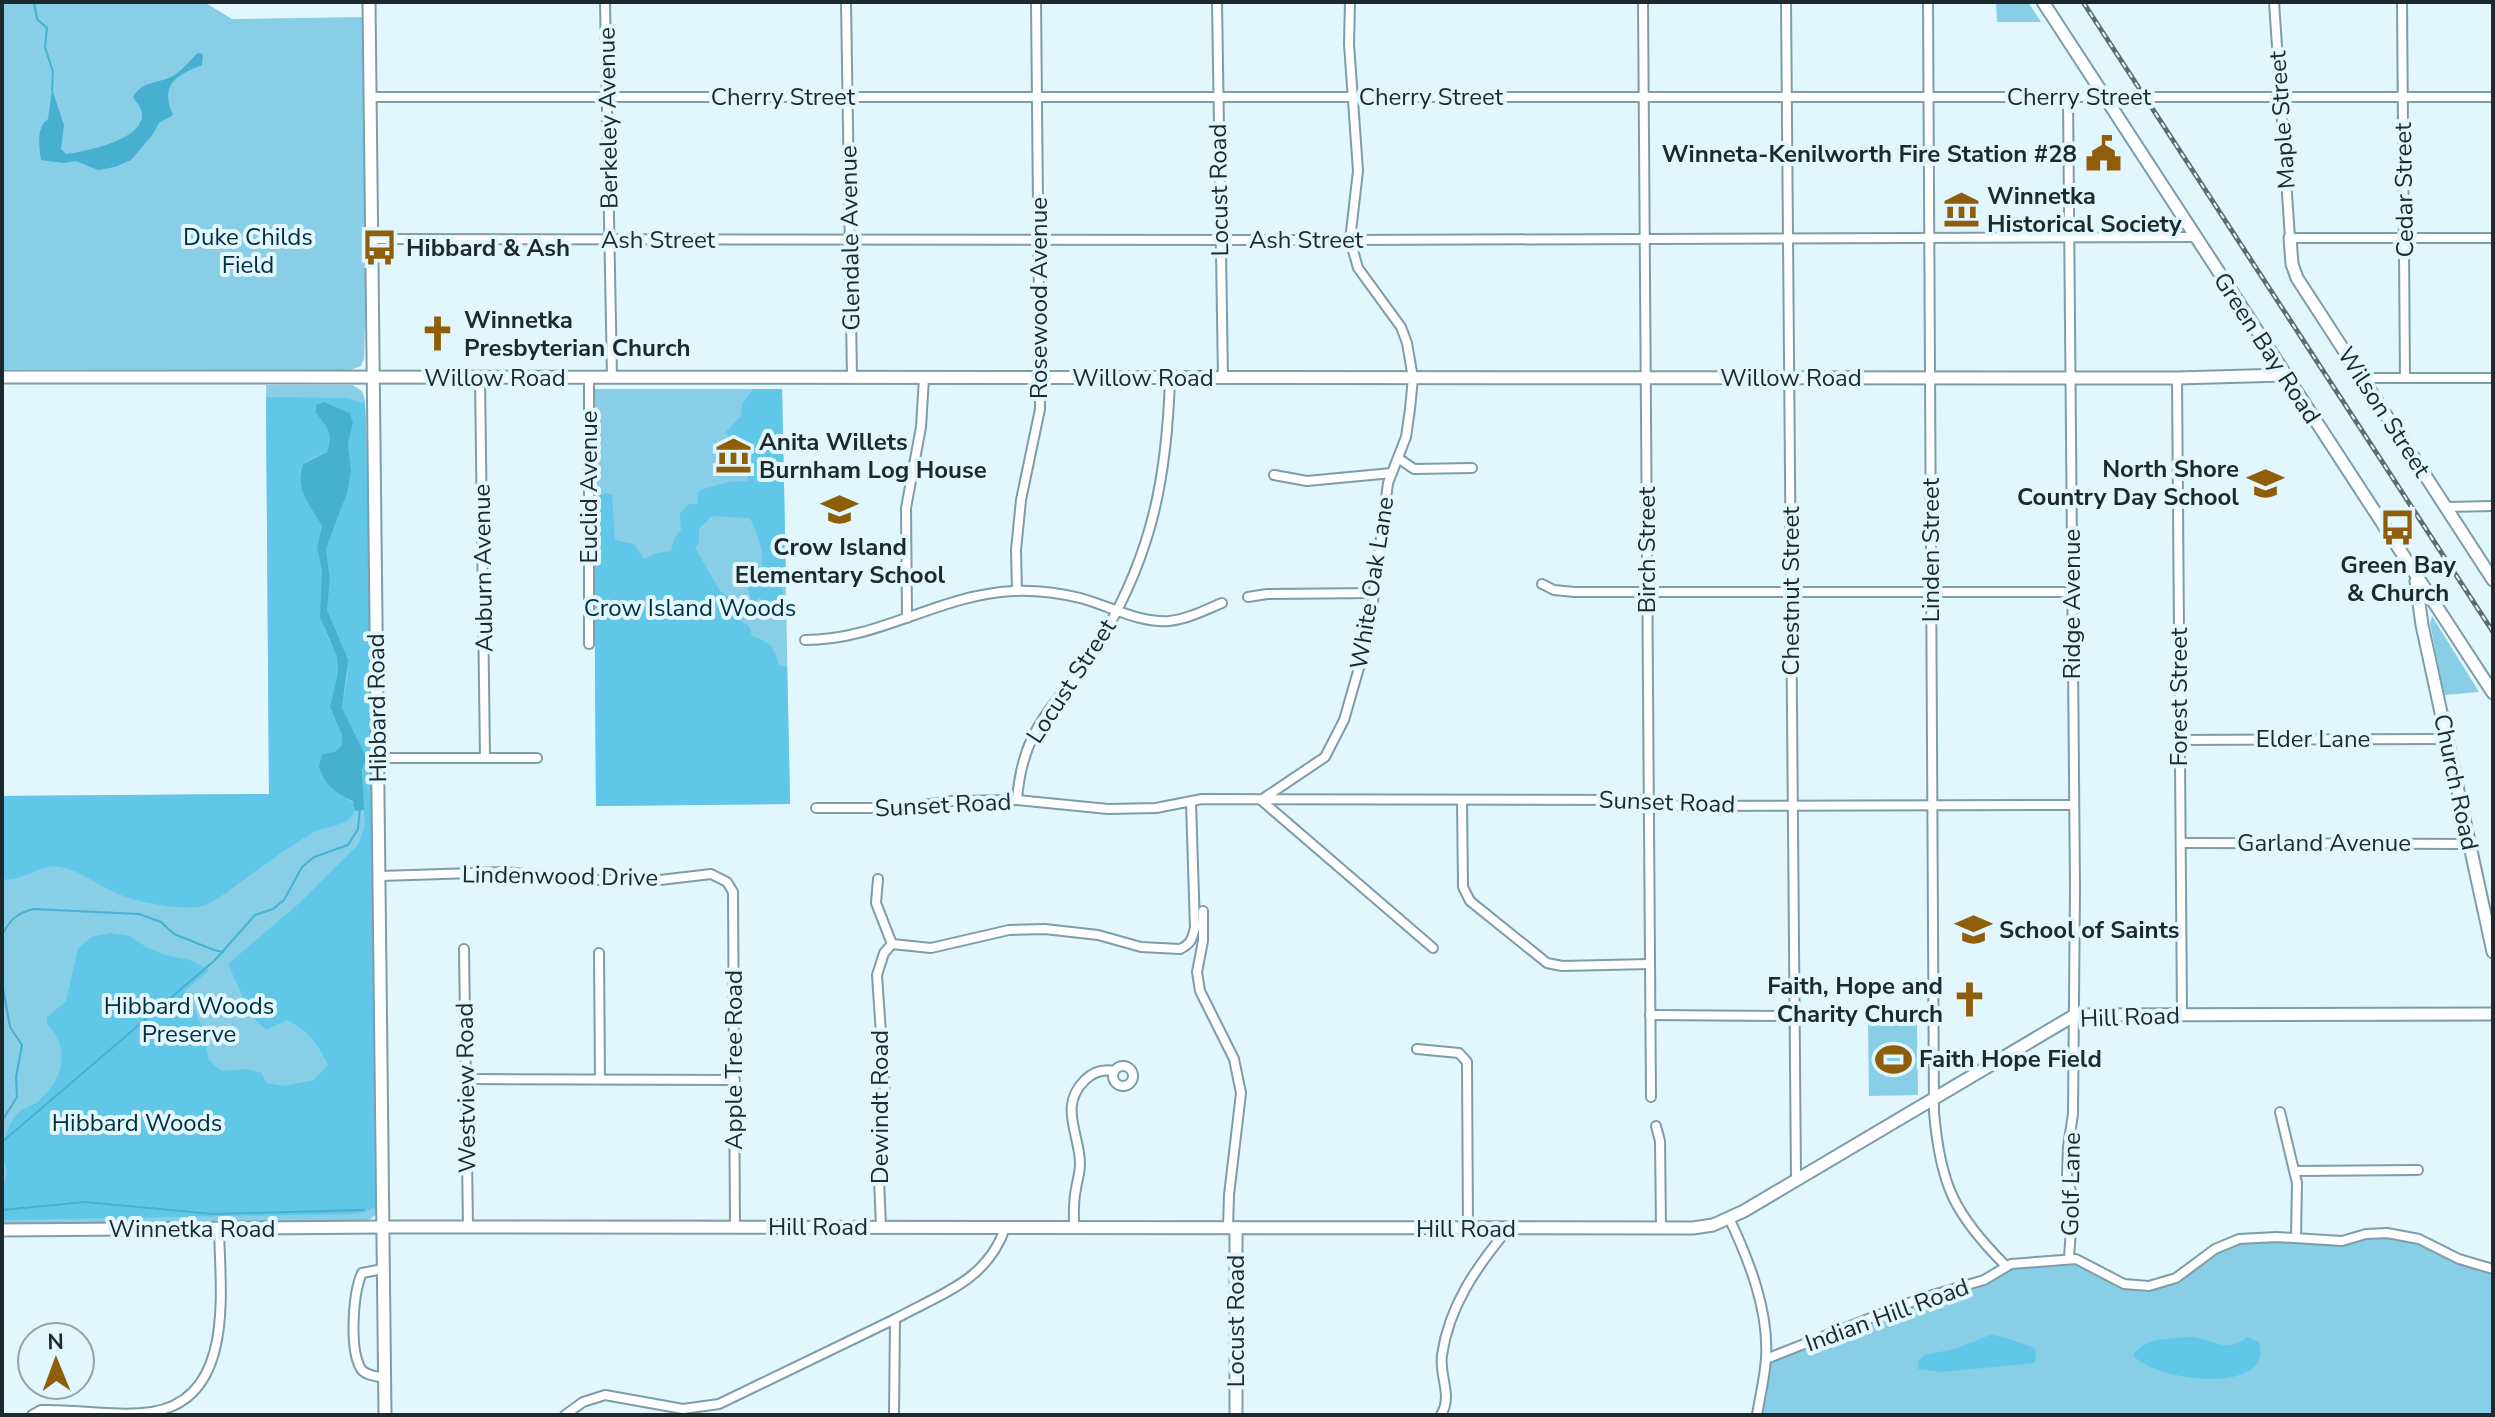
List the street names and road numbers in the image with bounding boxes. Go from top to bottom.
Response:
street label: Berkeley Avenue [590,27,626,209]
street label: Maple Street [2261,49,2303,190]
street label: Cherry Street [711,81,856,113]
street label: Cherry Street [1359,81,1504,113]
street label: Cherry Street [2007,81,2152,113]
street label: Cedar Street [2387,122,2421,258]
street label: Locust Road [1202,123,1236,257]
street label: Glendale Avenue [832,145,868,331]
street label: Rosewood Avenue [1023,197,1055,399]
street label: Ash Street [601,224,716,256]
street label: Ash Street [1249,224,1364,256]
street label: Green Bay Road [2206,266,2328,430]
street label: Wilson Street [2330,341,2438,484]
street label: Willow Road [424,362,566,394]
street label: Willow Road [1072,362,1214,394]
street label: Willow Road [1720,362,1862,394]
street label: Euclid Avenue [573,410,605,564]
street label: Linden Street [1915,477,1947,622]
street label: Auburn Avenue [466,483,500,653]
street label: Birch Street [1631,486,1663,613]
street label: White Oak Lane [1343,494,1401,672]
street label: Chestnut Street [1775,506,1807,676]
street label: Ridge Avenue [2056,529,2088,679]
street label: Locust Street [1019,612,1123,749]
street label: Forest Street [2163,627,2195,766]
street label: Hibbard Road [360,633,394,783]
street label: Church Road [2426,711,2486,853]
street label: Elder Lane [2256,723,2370,755]
street label: Sunset Road [1598,784,1736,820]
street label: Sunset Road [874,785,1012,825]
street label: Garland Avenue [2237,827,2411,859]
street label: Lindenwood Drive [462,858,658,894]
street label: Apple Tree Road [718,970,750,1150]
street label: Hill Road [2079,999,2181,1035]
street label: Westview Road [449,1002,483,1174]
street label: Dewindt Road [864,1030,896,1184]
street label: Golf Lane [2054,1132,2088,1236]
street label: Hill Road [768,1211,868,1243]
street label: Winnetka Road [108,1213,276,1245]
street label: Hill Road [1416,1213,1516,1245]
street label: Locust Road [1220,1255,1252,1387]
street label: Indian Hill Road [1801,1271,1973,1359]

